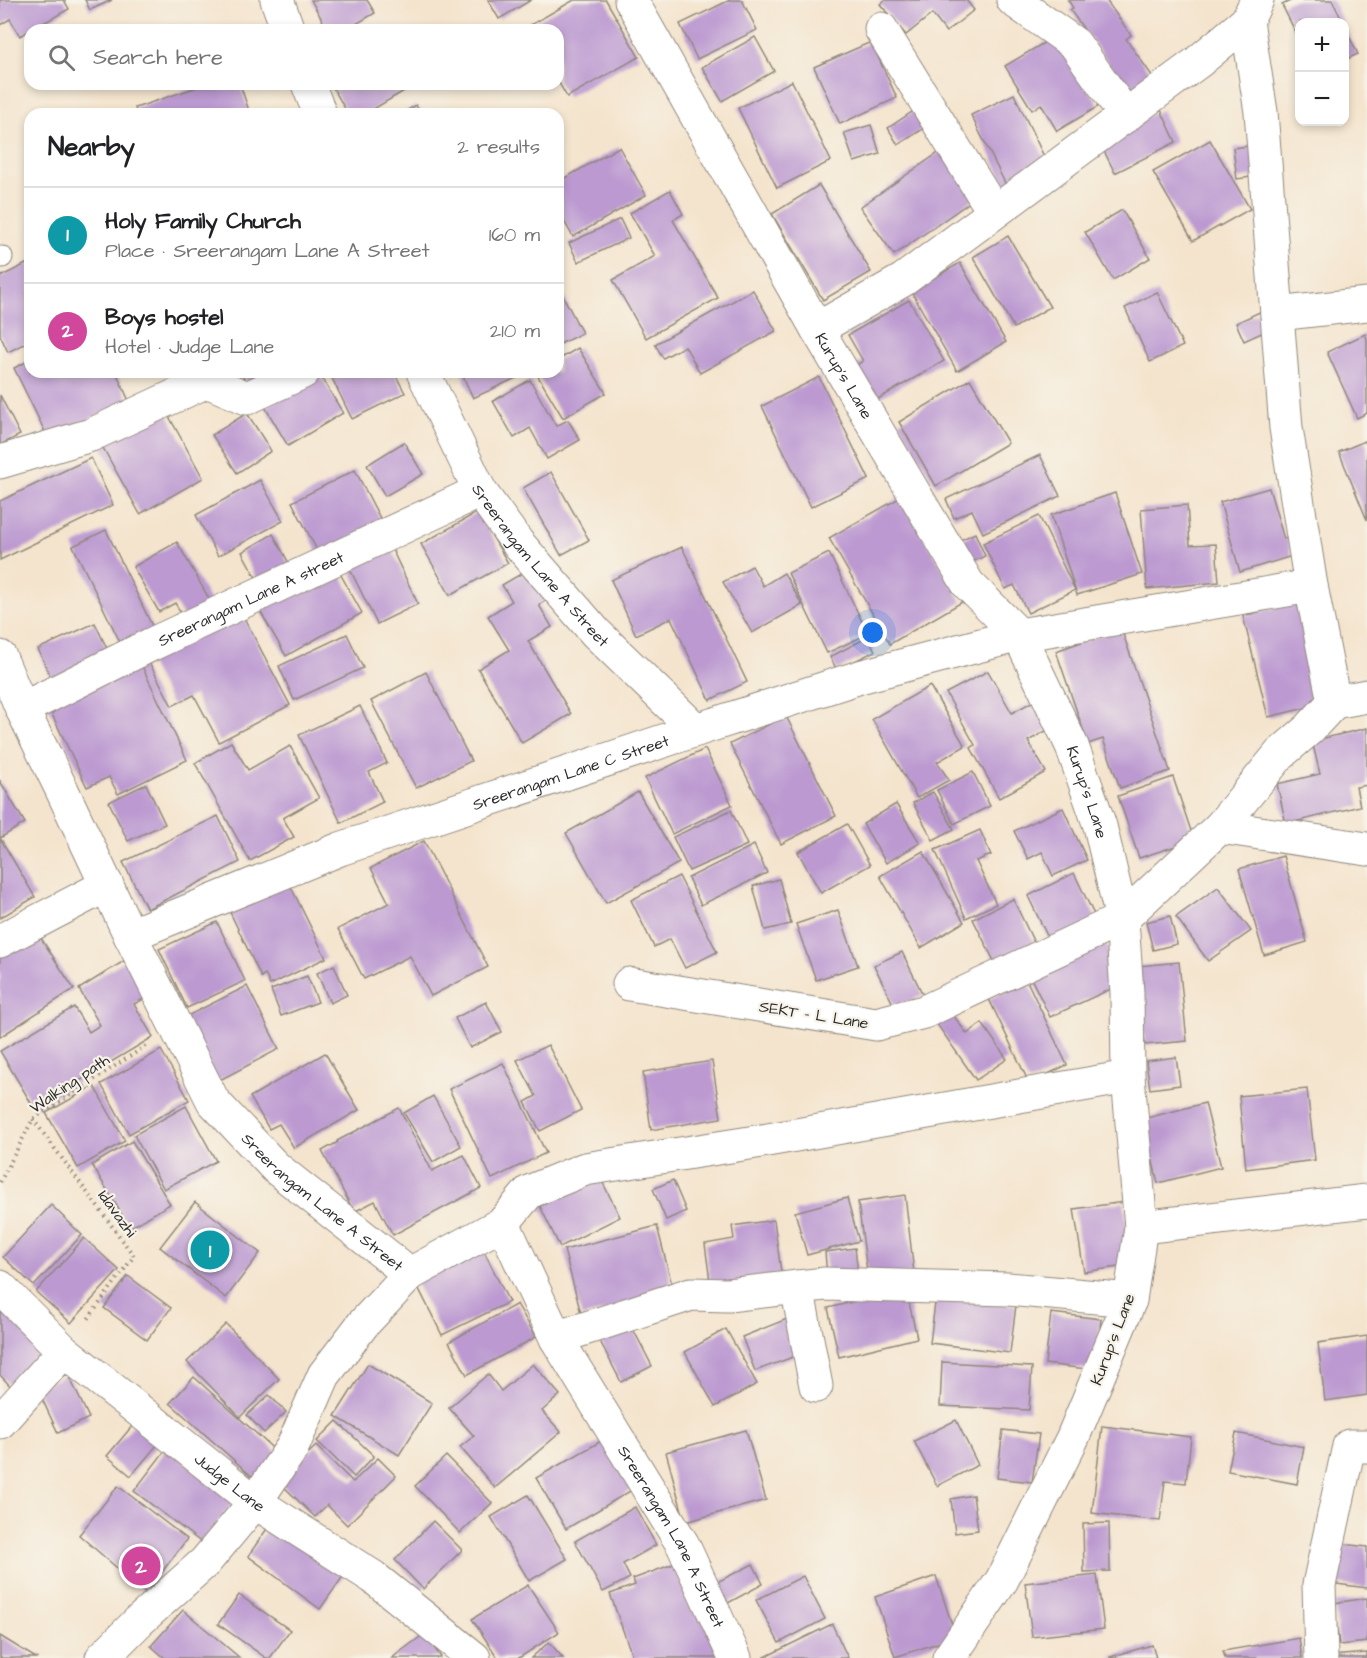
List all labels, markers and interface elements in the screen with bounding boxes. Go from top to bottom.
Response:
map controls [1295,18,1349,126]
button: + [1295,18,1349,72]
search box [24,24,564,90]
icon: search [45,41,78,74]
text: Search here [93,42,223,73]
button: − [1295,72,1349,126]
text: Nearby [48,129,135,165]
text: 2 results [457,133,540,161]
text: Holy Family Church [105,206,301,237]
text: 1 [66,221,69,249]
text: 160 m [489,221,540,249]
text: Place · Sreerangam Lane A Street [105,237,430,265]
text: Boys hostel [105,302,224,333]
text: 2 [62,317,73,345]
text: 210 m [490,317,540,345]
street label: Kurup's Lane [810,329,878,423]
text: Hotel · Judge Lane [105,333,274,361]
street label: Sreerangam Lane A Street [466,481,614,652]
street label: Sreerangam Lane A street [154,546,348,652]
your location [858,618,887,647]
street label: Sreerangam Lane C Street [470,730,673,816]
street label: Kurup's Lane [1061,743,1113,841]
street label: SEKT - L Lane [758,995,870,1035]
street label: Walking path [25,1049,114,1120]
street label: Sreerangam Lane A Street [236,1128,408,1277]
street label: Idavazhi [93,1185,142,1242]
pin: 1 [190,1228,230,1272]
street label: Kurup's Lane [1085,1290,1141,1388]
street label: Sreerangam Lane A Street [612,1441,730,1632]
street label: Judge Lane [190,1448,269,1518]
pin: 2 [122,1544,160,1588]

